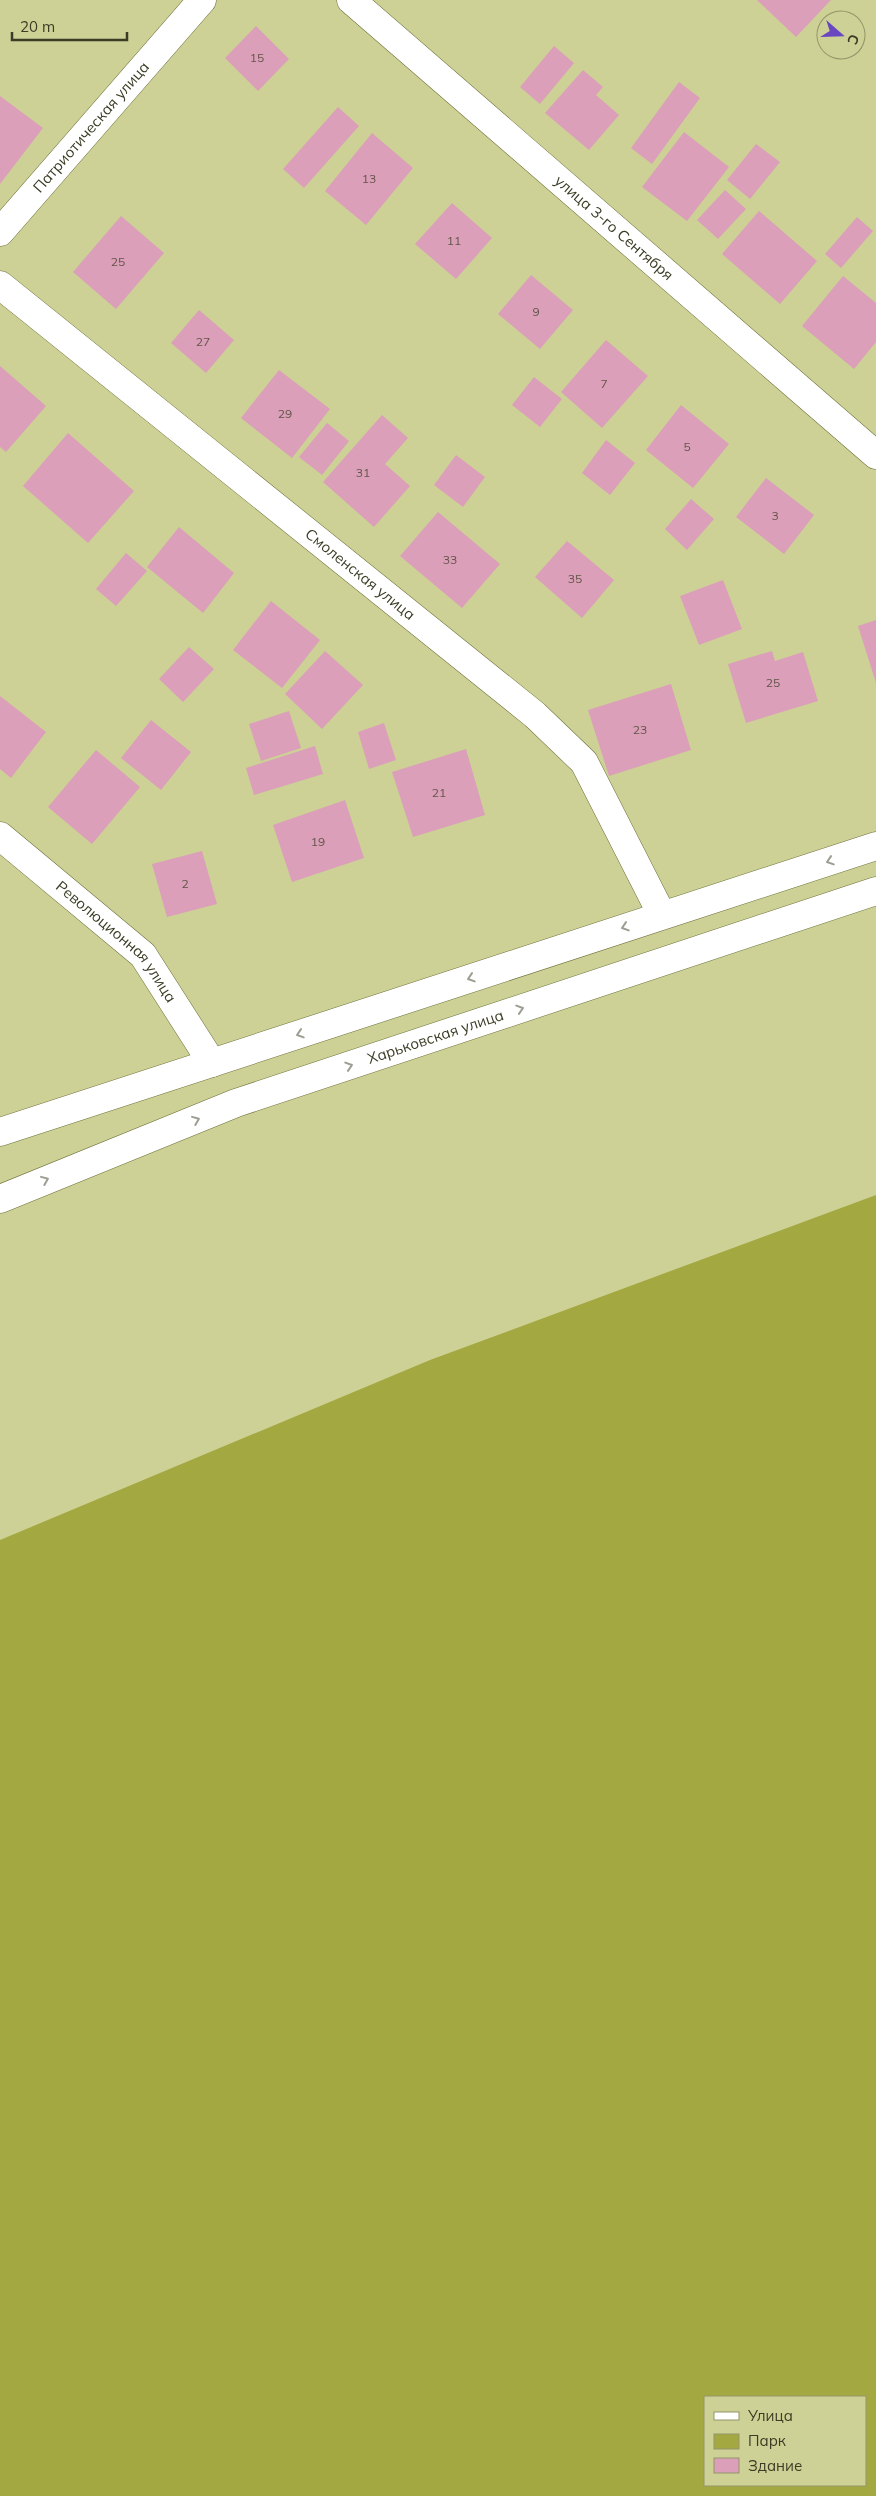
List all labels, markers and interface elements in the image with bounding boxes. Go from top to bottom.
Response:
scale bar [12,10,128,42]
north arrow [816,10,866,60]
text: 20 m [20,17,55,36]
text: С [843,32,863,47]
house number: 15 [250,50,264,65]
street label: Патриотическая улица [29,57,153,196]
house number: 13 [362,171,376,186]
street label: улица 3-го Сентября [551,171,678,284]
house number: 11 [447,233,461,248]
house number: 25 [111,254,125,269]
house number: 9 [532,304,540,319]
house number: 27 [196,334,210,349]
house number: 7 [600,376,608,391]
house number: 29 [278,406,292,421]
house number: 5 [683,439,691,454]
house number: 31 [356,465,370,480]
house number: 3 [771,508,779,523]
street label: Смоленская улица [302,524,419,624]
house number: 33 [443,552,457,567]
house number: 35 [568,571,582,586]
house number: 25 [766,675,780,690]
house number: 23 [633,722,647,737]
house number: 21 [432,785,446,800]
house number: 19 [311,834,325,849]
one-way arrow [826,855,834,865]
house number: 2 [181,876,189,891]
street label: Революционная улица [52,877,181,1006]
one-way arrow [621,921,630,931]
one-way arrow [467,972,475,982]
one-way arrow [515,1004,523,1014]
street label: Харьковская улица [365,1005,506,1068]
one-way arrow [296,1029,304,1039]
one-way arrow [344,1061,353,1071]
one-way arrow [191,1115,200,1126]
one-way arrow [40,1176,49,1187]
legend [704,2396,866,2486]
text: Улица [747,2406,793,2425]
text: Парк [748,2431,787,2450]
text: Здание [748,2456,802,2475]

